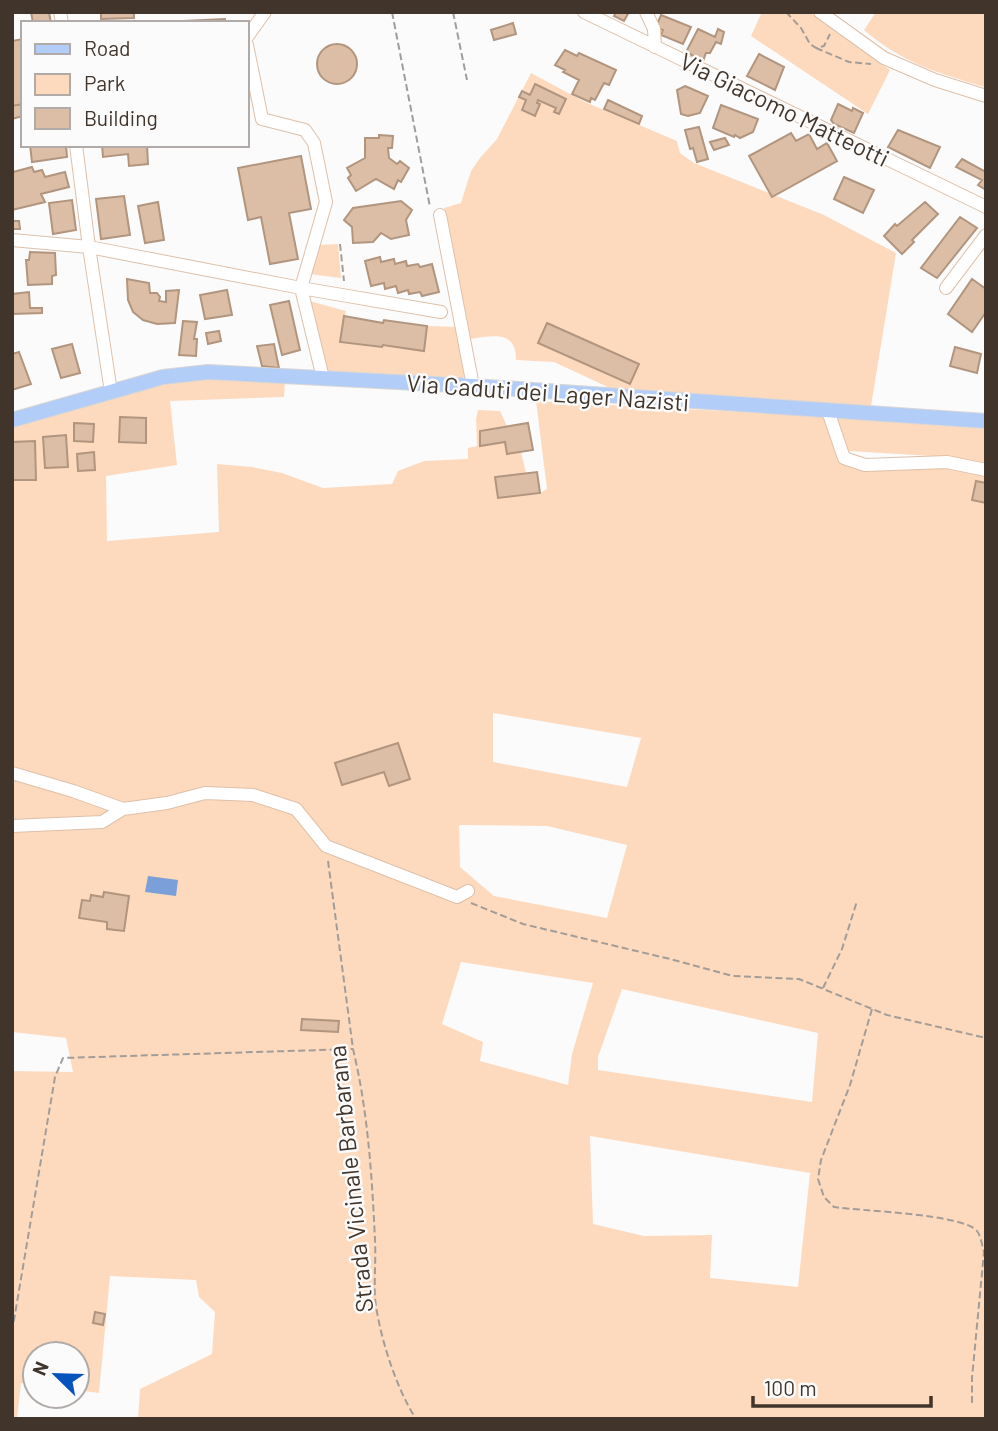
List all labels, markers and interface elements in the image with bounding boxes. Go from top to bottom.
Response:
legend [21,21,248,147]
text: Road [84,35,130,60]
street label: Via Giacomo Matteotti [676,46,894,172]
text: Park [84,70,125,95]
text: Building [84,105,158,130]
street label: Via Caduti dei Lager Nazisti [406,368,690,416]
street label: Strada Vicinale Barbarana [322,1044,378,1314]
north arrow [21,1340,91,1410]
text: N [27,1358,53,1378]
scale bar [753,1364,932,1408]
text: 100 m [764,1375,817,1400]

